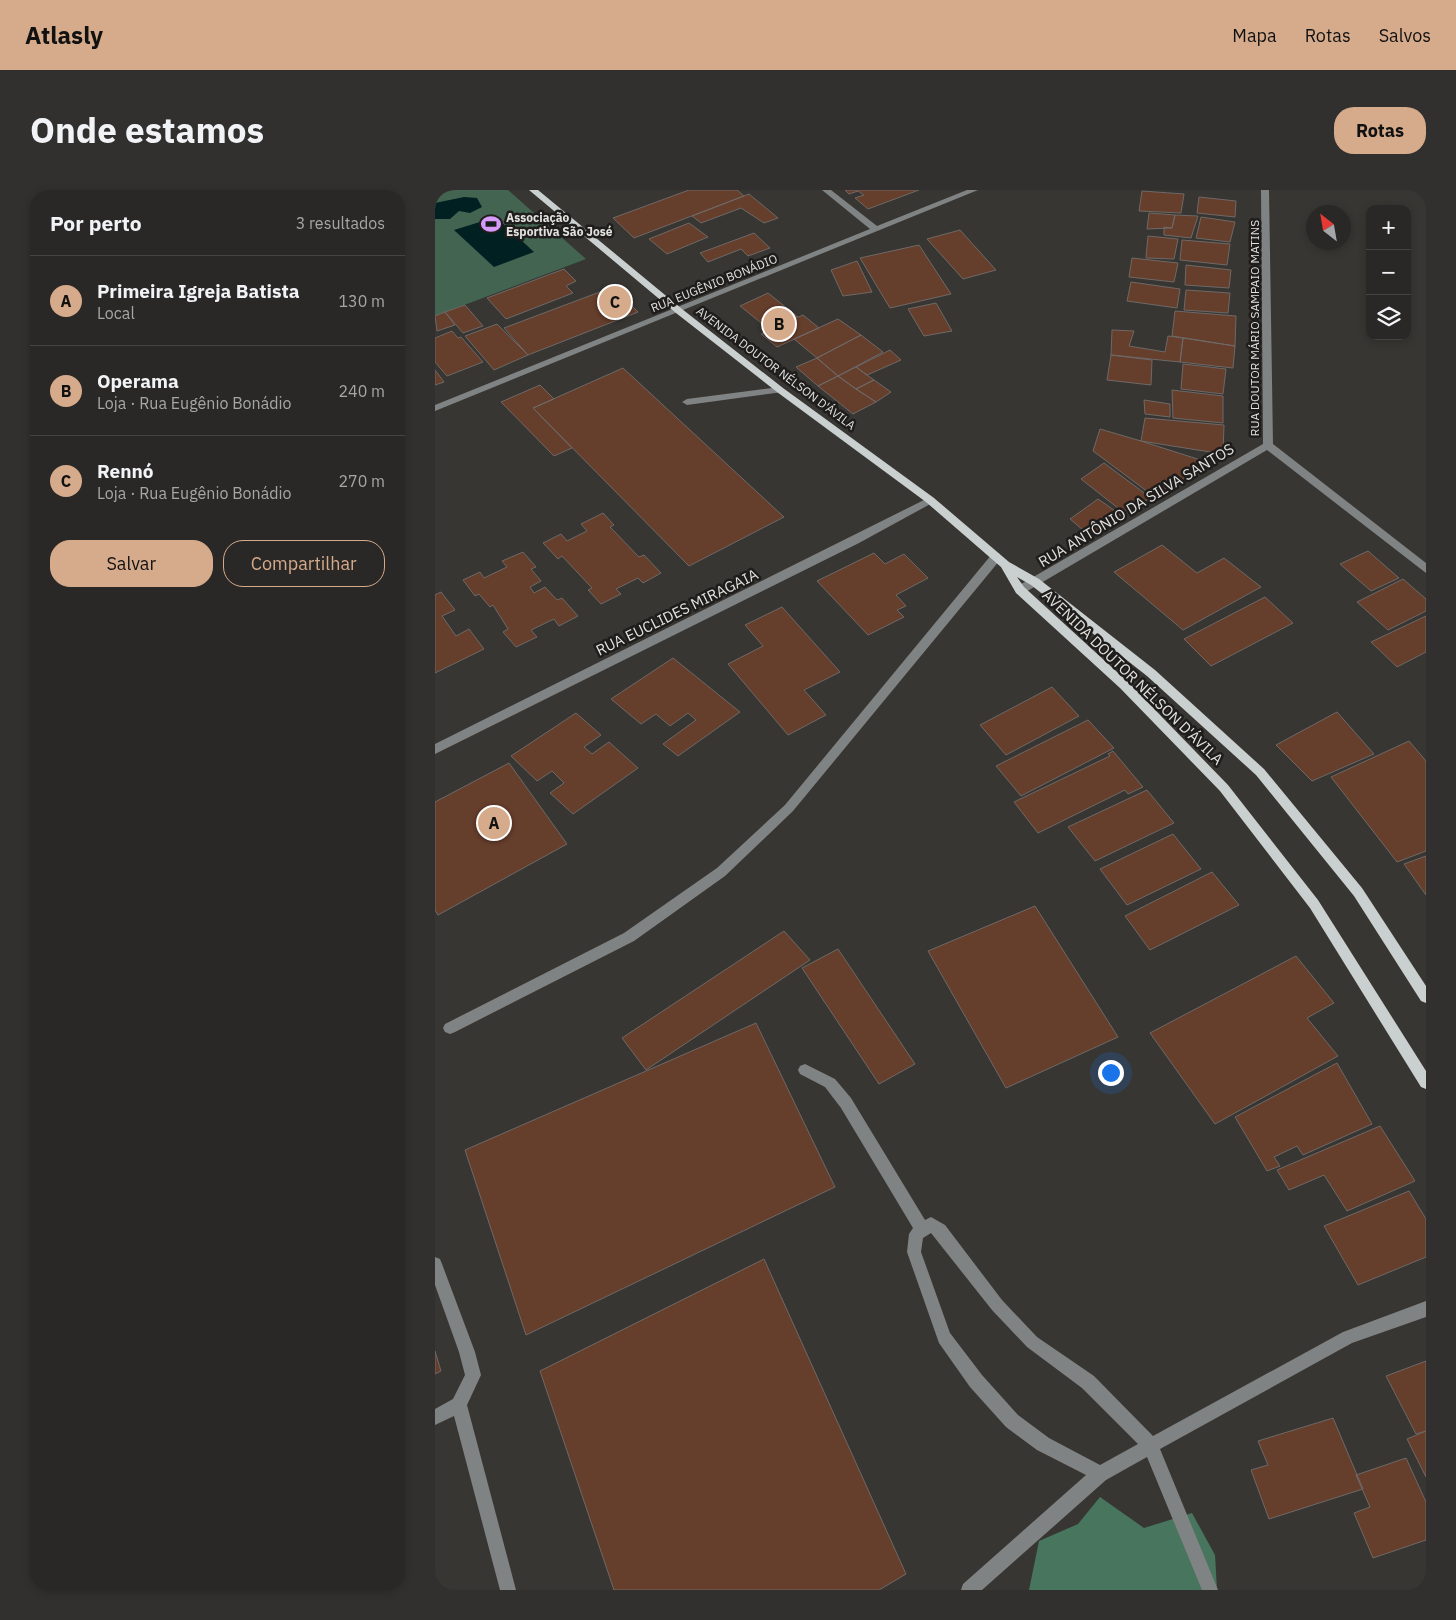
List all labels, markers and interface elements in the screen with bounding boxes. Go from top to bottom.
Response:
text: Atlasly [25,19,103,51]
text: Mapa [1232,24,1277,47]
text: Rotas [1305,24,1351,47]
text: Salvos [1379,24,1431,47]
text: Onde estamos [30,107,264,153]
button: Rotas [1334,107,1426,154]
north arrow [1306,205,1351,250]
map controls [1366,205,1411,340]
button: + [1366,205,1411,250]
text: Por perto [50,209,142,237]
place label: Associação Esportiva São José [506,210,613,239]
text: 3 resultados [296,213,385,233]
sports icon: Associação Esportiva São José [480,213,502,235]
street label: RUA DOUTOR MÁRIO SAMPAIO MATINS [1247,220,1262,436]
button: − [1366,250,1411,295]
street label: RUA EUGÊNIO BONÁDIO [649,251,779,315]
text: Primeira Igreja Batista [97,279,299,303]
pin: C [599,283,631,321]
text: A [61,291,71,311]
text: 130 m [338,291,385,311]
button: layers [1366,295,1411,340]
text: Local [97,303,135,323]
street label: AVENIDA DOUTOR NÉLSON D'ÁVILA [694,303,859,433]
pin: B [763,305,795,343]
text: Operama [97,369,179,393]
text: B [61,381,71,401]
text: 240 m [338,381,385,401]
text: Loja · Rua Eugênio Bonádio [97,393,291,413]
street label: RUA ANTÔNIO DA SILVA SANTOS [1035,439,1237,571]
text: Rennó [97,459,154,483]
text: C [61,471,71,491]
text: 270 m [338,471,385,491]
text: Loja · Rua Eugênio Bonádio [97,483,291,503]
button: Salvar [50,540,213,587]
button: Compartilhar [223,540,385,587]
street label: RUA EUCLIDES MIRAGAIA [593,564,762,660]
street label: AVENIDA DOUTOR NÉLSON D'ÁVILA [1039,585,1228,769]
pin: A [478,804,510,842]
your location [1098,1060,1124,1086]

